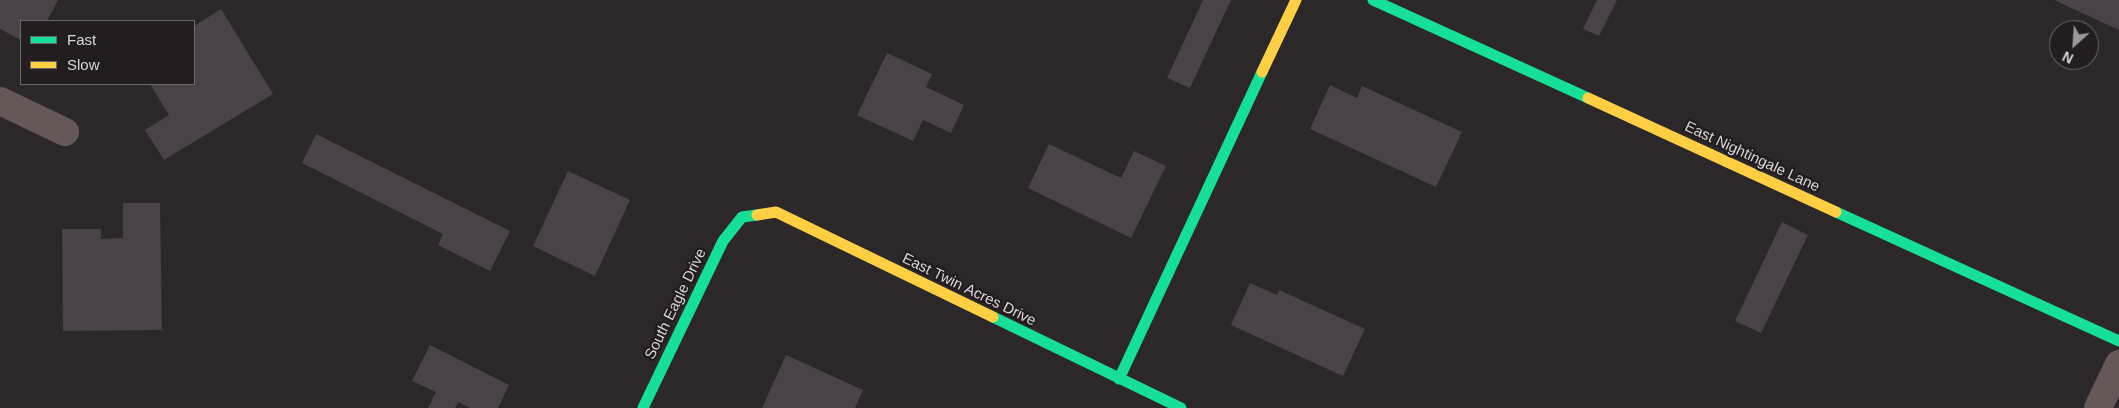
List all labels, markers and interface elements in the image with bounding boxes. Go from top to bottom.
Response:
legend [20,20,195,85]
north arrow [2049,20,2099,70]
text: Fast [67,31,96,48]
text: N [2060,48,2076,67]
text: Slow [67,56,100,73]
street label: East Nightingale Lane [1682,118,1822,196]
street label: South Eagle Drive [641,246,711,362]
street label: East Twin Acres Drive [899,250,1039,330]

